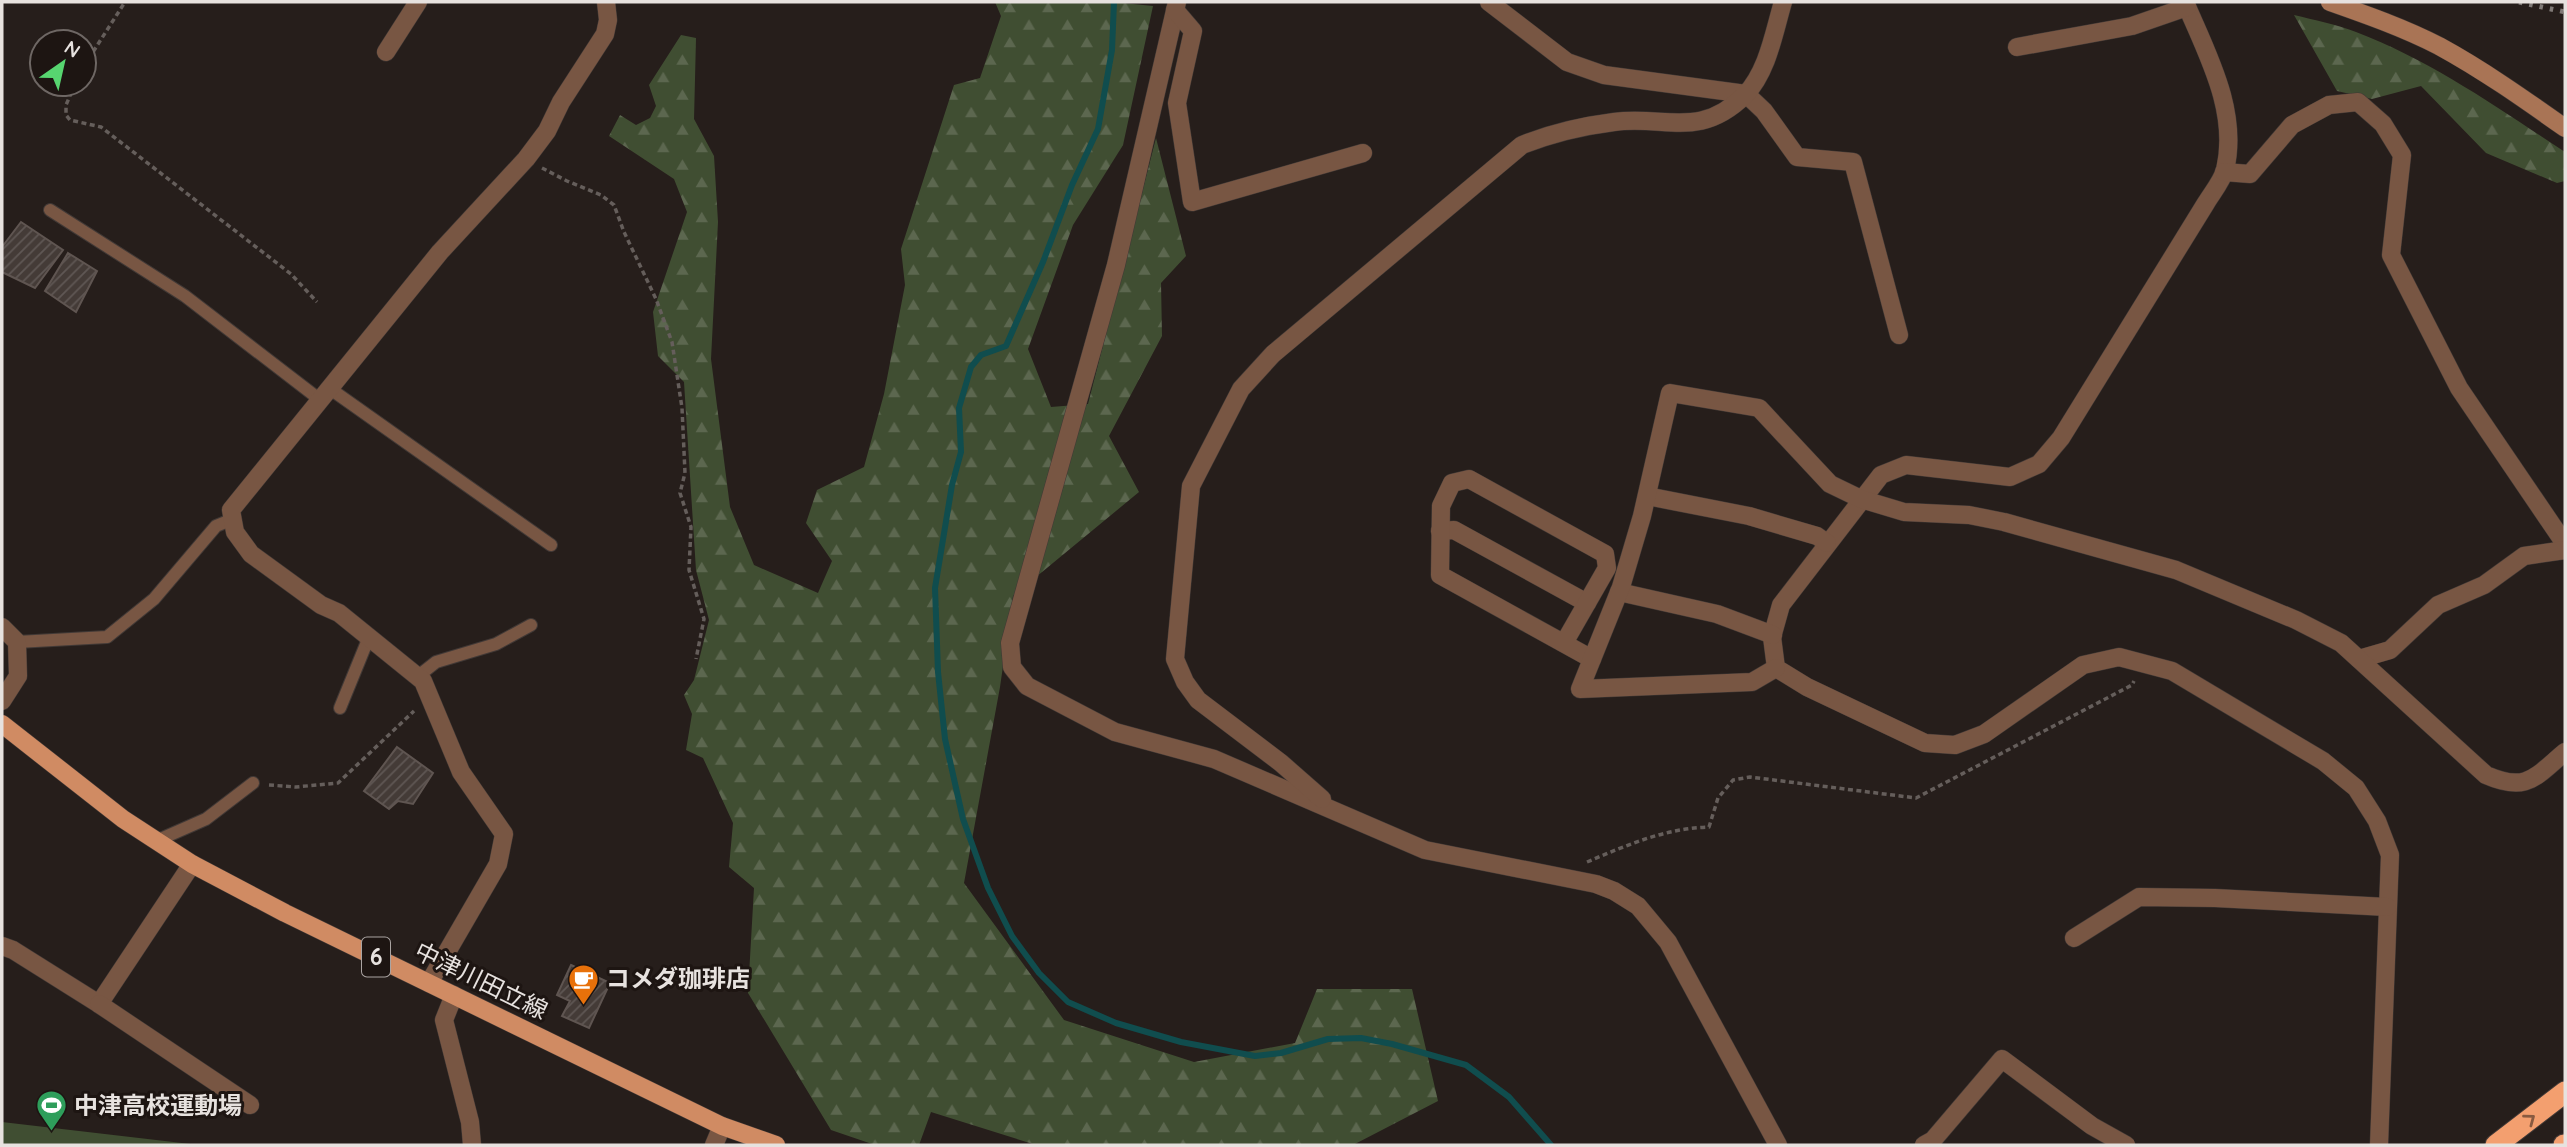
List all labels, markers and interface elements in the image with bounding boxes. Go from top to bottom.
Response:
north arrow [28,28,98,98]
text: N [60,35,85,63]
street label: 中津川田立線 [410,935,553,1025]
road number: 6 [362,938,390,976]
cafe icon: コメダ珈琲店 [566,962,600,1006]
place label: コメダ珈琲店 [606,963,750,993]
sports icon: 中津高校運動場 [34,1089,68,1133]
place label: 中津高校運動場 [74,1090,242,1120]
one-way arrow [2523,1114,2535,1127]

